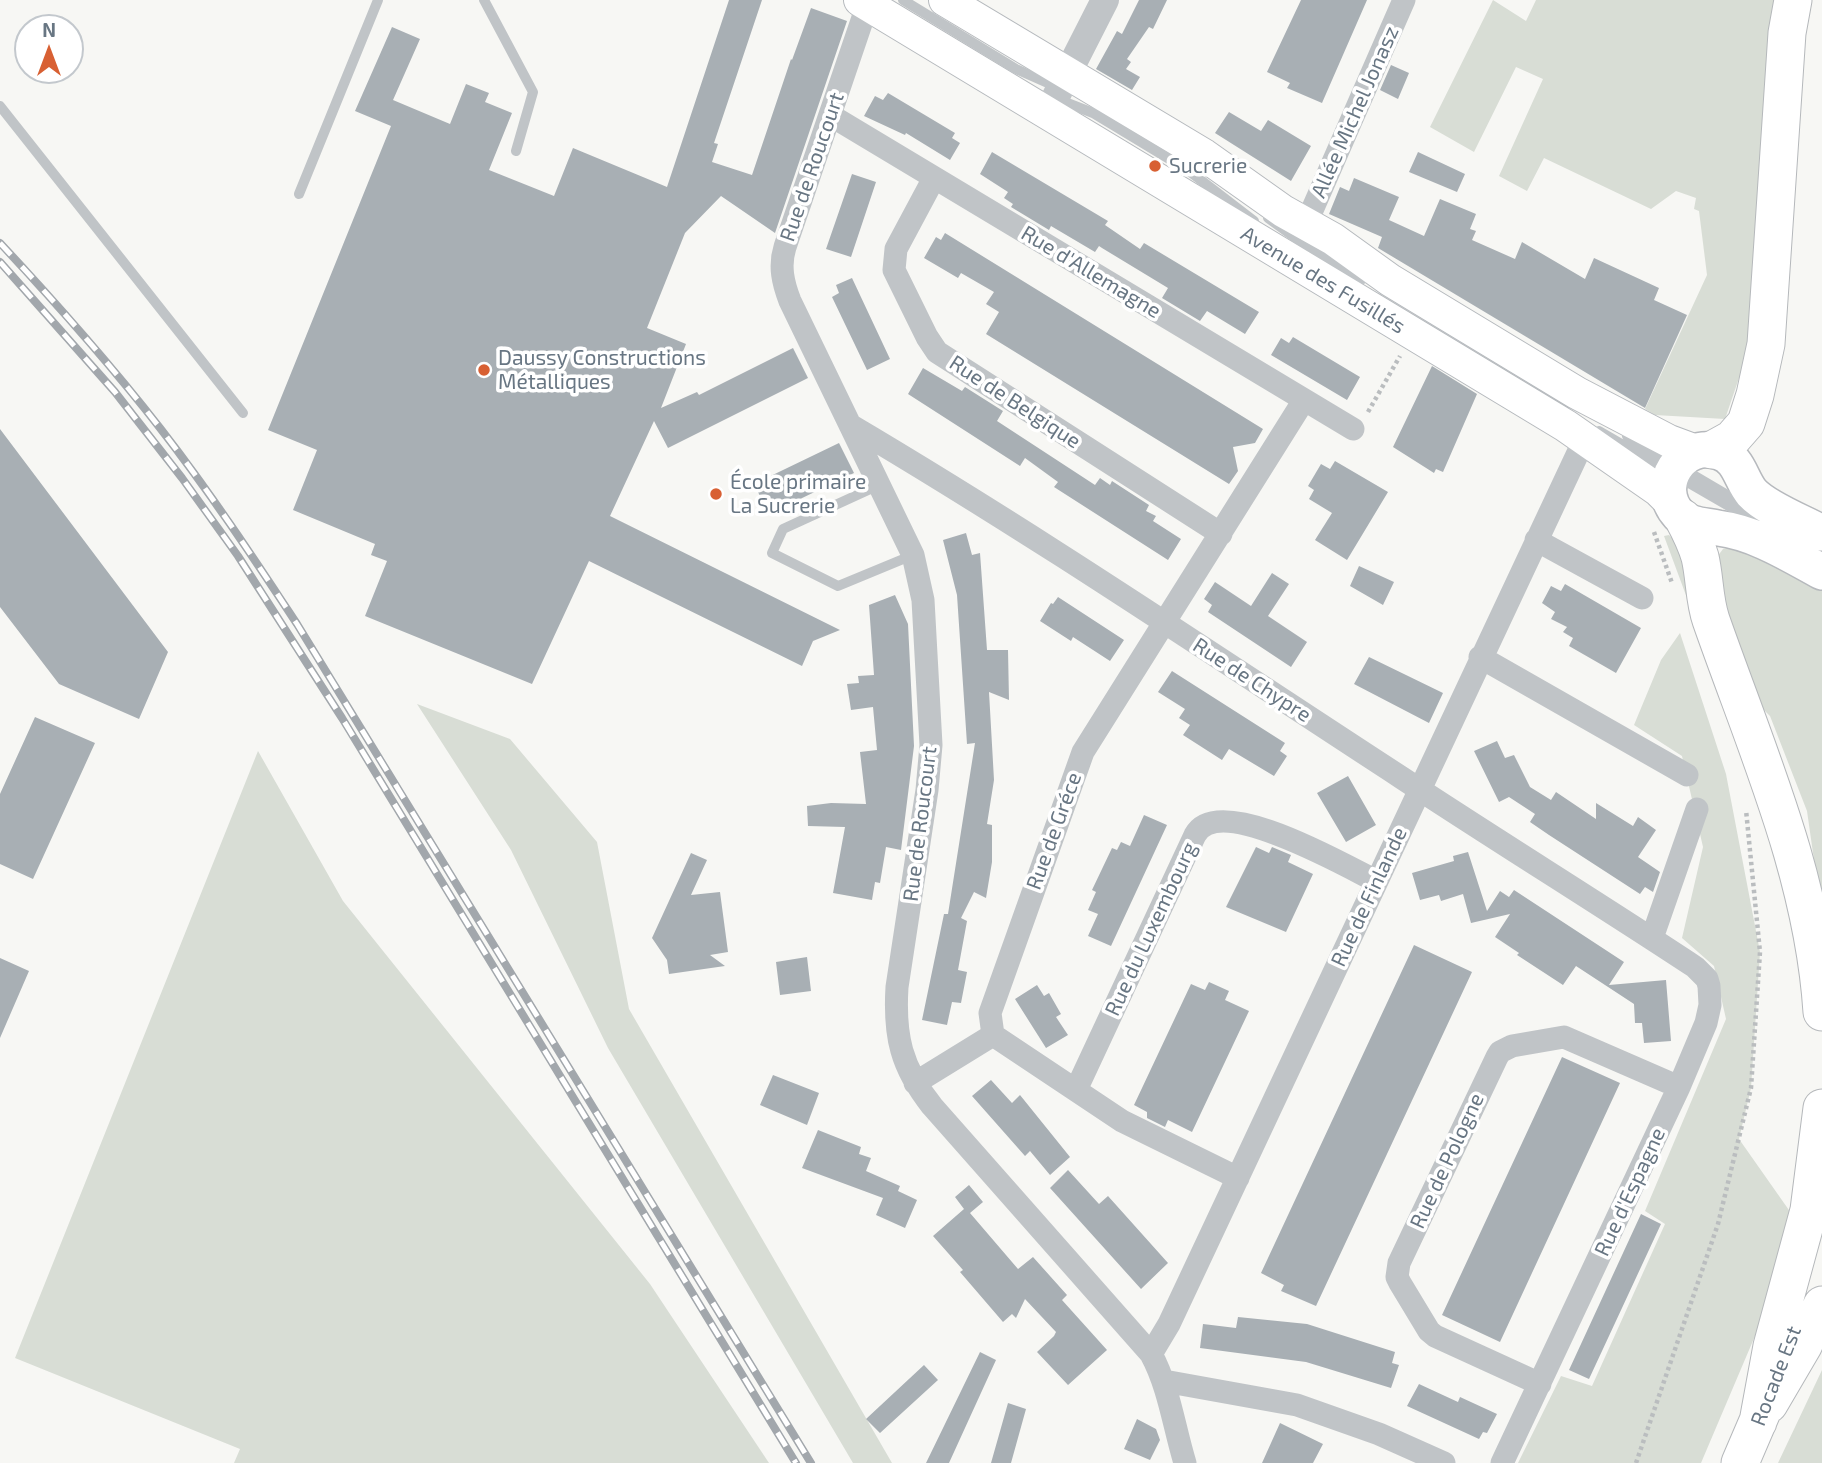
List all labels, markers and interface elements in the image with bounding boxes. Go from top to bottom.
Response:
north arrow [14,14,84,84]
text: N [42,18,56,41]
street label: Allée Michel Jonasz [1306,22,1404,202]
street label: Rue de Roucourt [775,89,849,245]
place label: Sucrerie [1169,153,1247,179]
marker: Sucrerie [1147,158,1163,174]
street label: Rue d'Allemagne [1017,220,1165,324]
street label: Avenue des Fusillés [1236,221,1410,339]
place label: Daussy Constructions Métalliques [498,345,706,395]
street label: Rue de Belgique [945,350,1085,454]
marker: Daussy Constructions Métalliques [476,362,492,378]
place label: École primaire La Sucrerie [730,469,866,519]
marker: École primaire La Sucrerie [708,486,724,502]
street label: Rue de Chypre [1188,632,1316,728]
street label: Rue de Roucourt [898,745,942,903]
street label: Rue de Gréce [1021,769,1087,893]
street label: Rue de Finlande [1326,823,1412,971]
street label: Rue du Luxembourg [1100,838,1202,1020]
street label: Rue de Pologne [1405,1089,1489,1233]
street label: Rue d'Espagne [1589,1124,1671,1260]
street label: Rocade Est [1745,1322,1807,1430]

